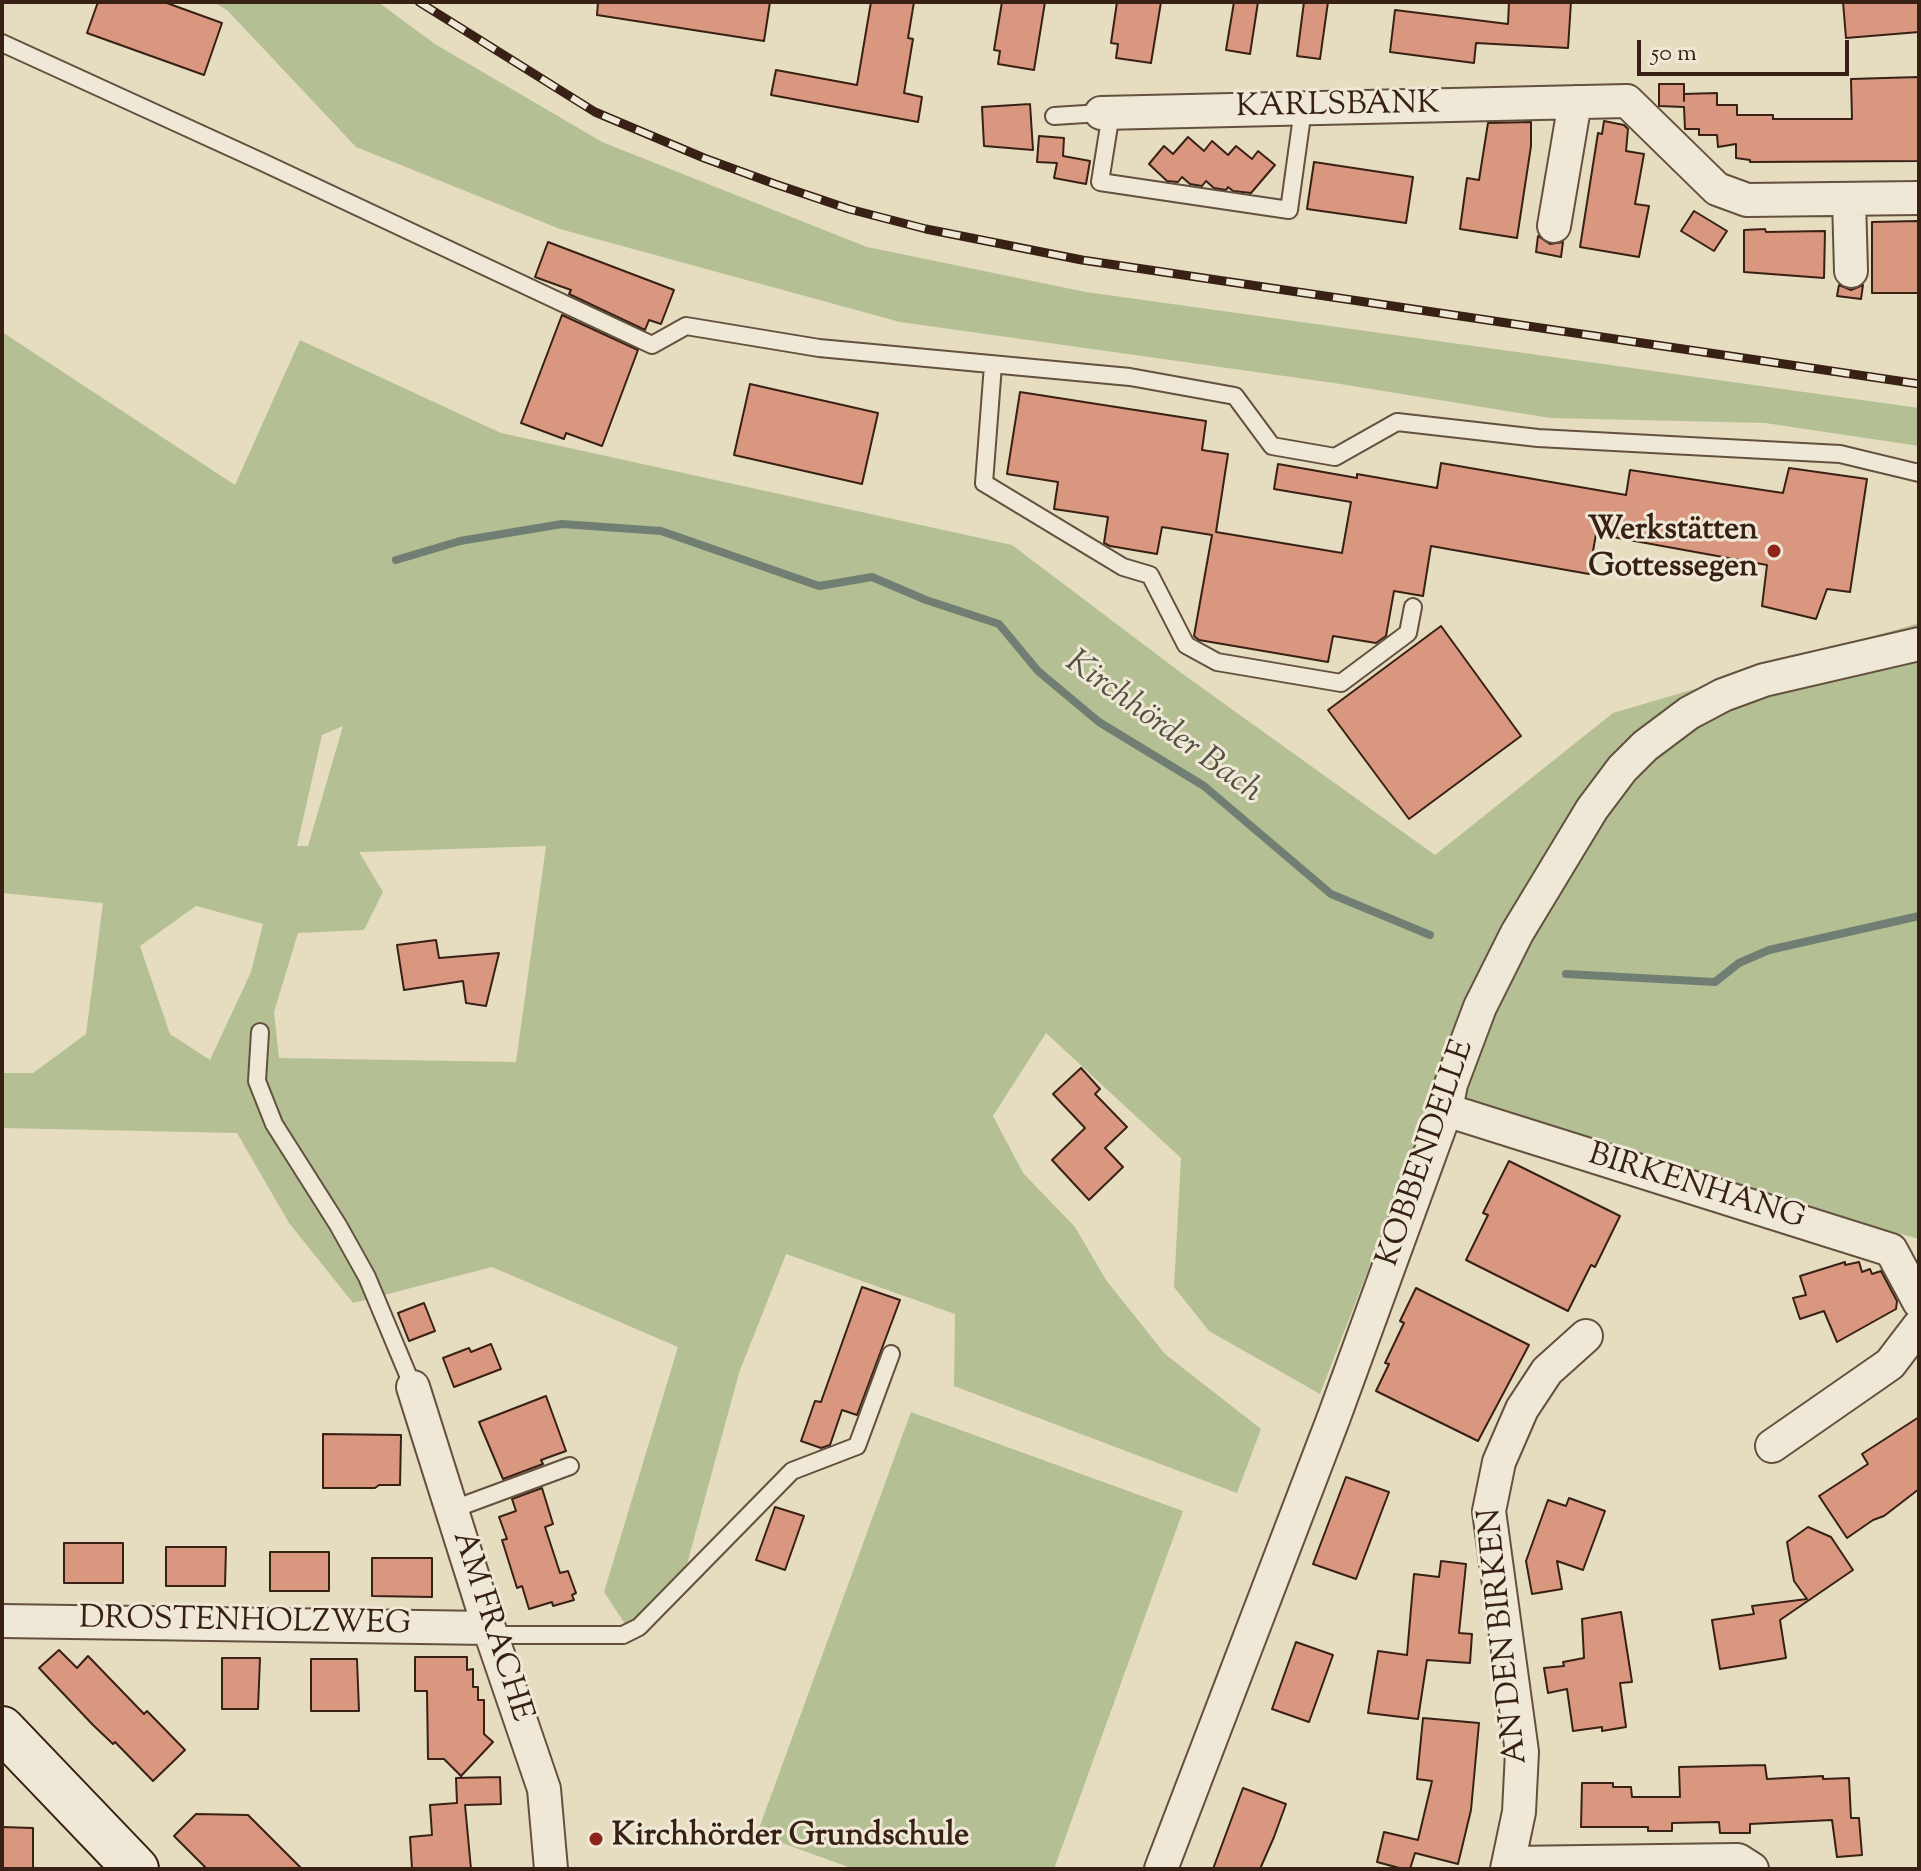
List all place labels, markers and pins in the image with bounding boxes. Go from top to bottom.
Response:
place label: Werkstätten Gottessegen [1588,514,1758,589]
marker: Werkstätten Gottessegen [1765,542,1783,560]
place label: Kirchhörder Grundschule [612,1820,969,1858]
marker: Kirchhörder Grundschule [587,1830,605,1848]

